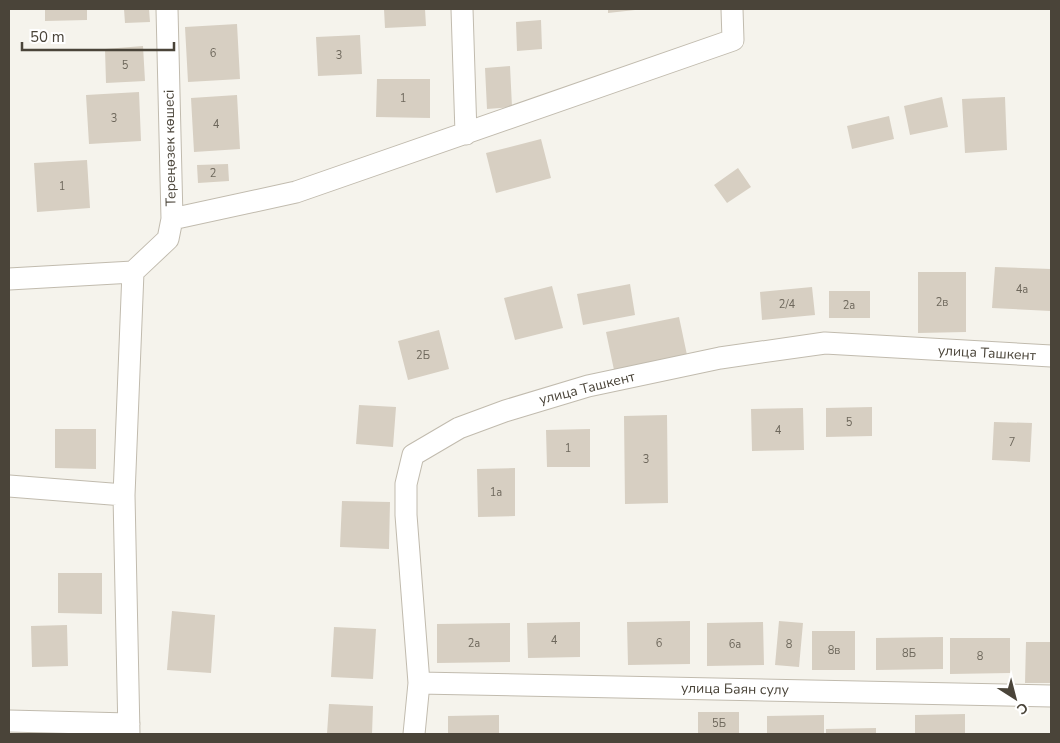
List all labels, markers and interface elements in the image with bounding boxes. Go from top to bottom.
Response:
scale bar [22,20,175,52]
text: 50 m [30,27,65,47]
house number: 6 [210,46,217,61]
house number: 3 [336,48,342,63]
house number: 5 [122,58,129,73]
street label: Тереңөзек көшесі [159,89,181,207]
house number: 1 [400,91,406,106]
house number: 3 [111,111,117,126]
house number: 4 [213,117,220,132]
house number: 2 [210,166,216,181]
house number: 1 [59,179,65,194]
house number: 4а [1016,282,1028,297]
house number: 2в [936,295,948,310]
house number: 2/4 [779,297,796,312]
house number: 2а [843,298,855,313]
street label: улица Ташкент [938,341,1037,365]
house number: 2Б [416,348,430,363]
street label: улица Ташкент [537,367,638,409]
house number: 5 [846,415,853,430]
house number: 4 [775,423,782,438]
house number: 7 [1009,435,1015,450]
house number: 1 [565,441,571,456]
house number: 3 [643,452,649,467]
house number: 1а [490,485,502,500]
house number: 4 [551,633,558,648]
house number: 2а [468,636,480,651]
house number: 6 [656,636,663,651]
house number: 6а [729,637,741,652]
house number: 8 [786,637,793,652]
house number: 8в [828,643,840,658]
house number: 8Б [902,646,916,661]
house number: 8 [977,649,984,664]
north arrow [990,673,1040,723]
street label: улица Баян сулу [681,679,790,699]
text: С [1013,698,1032,719]
house number: 5Б [712,716,726,731]

